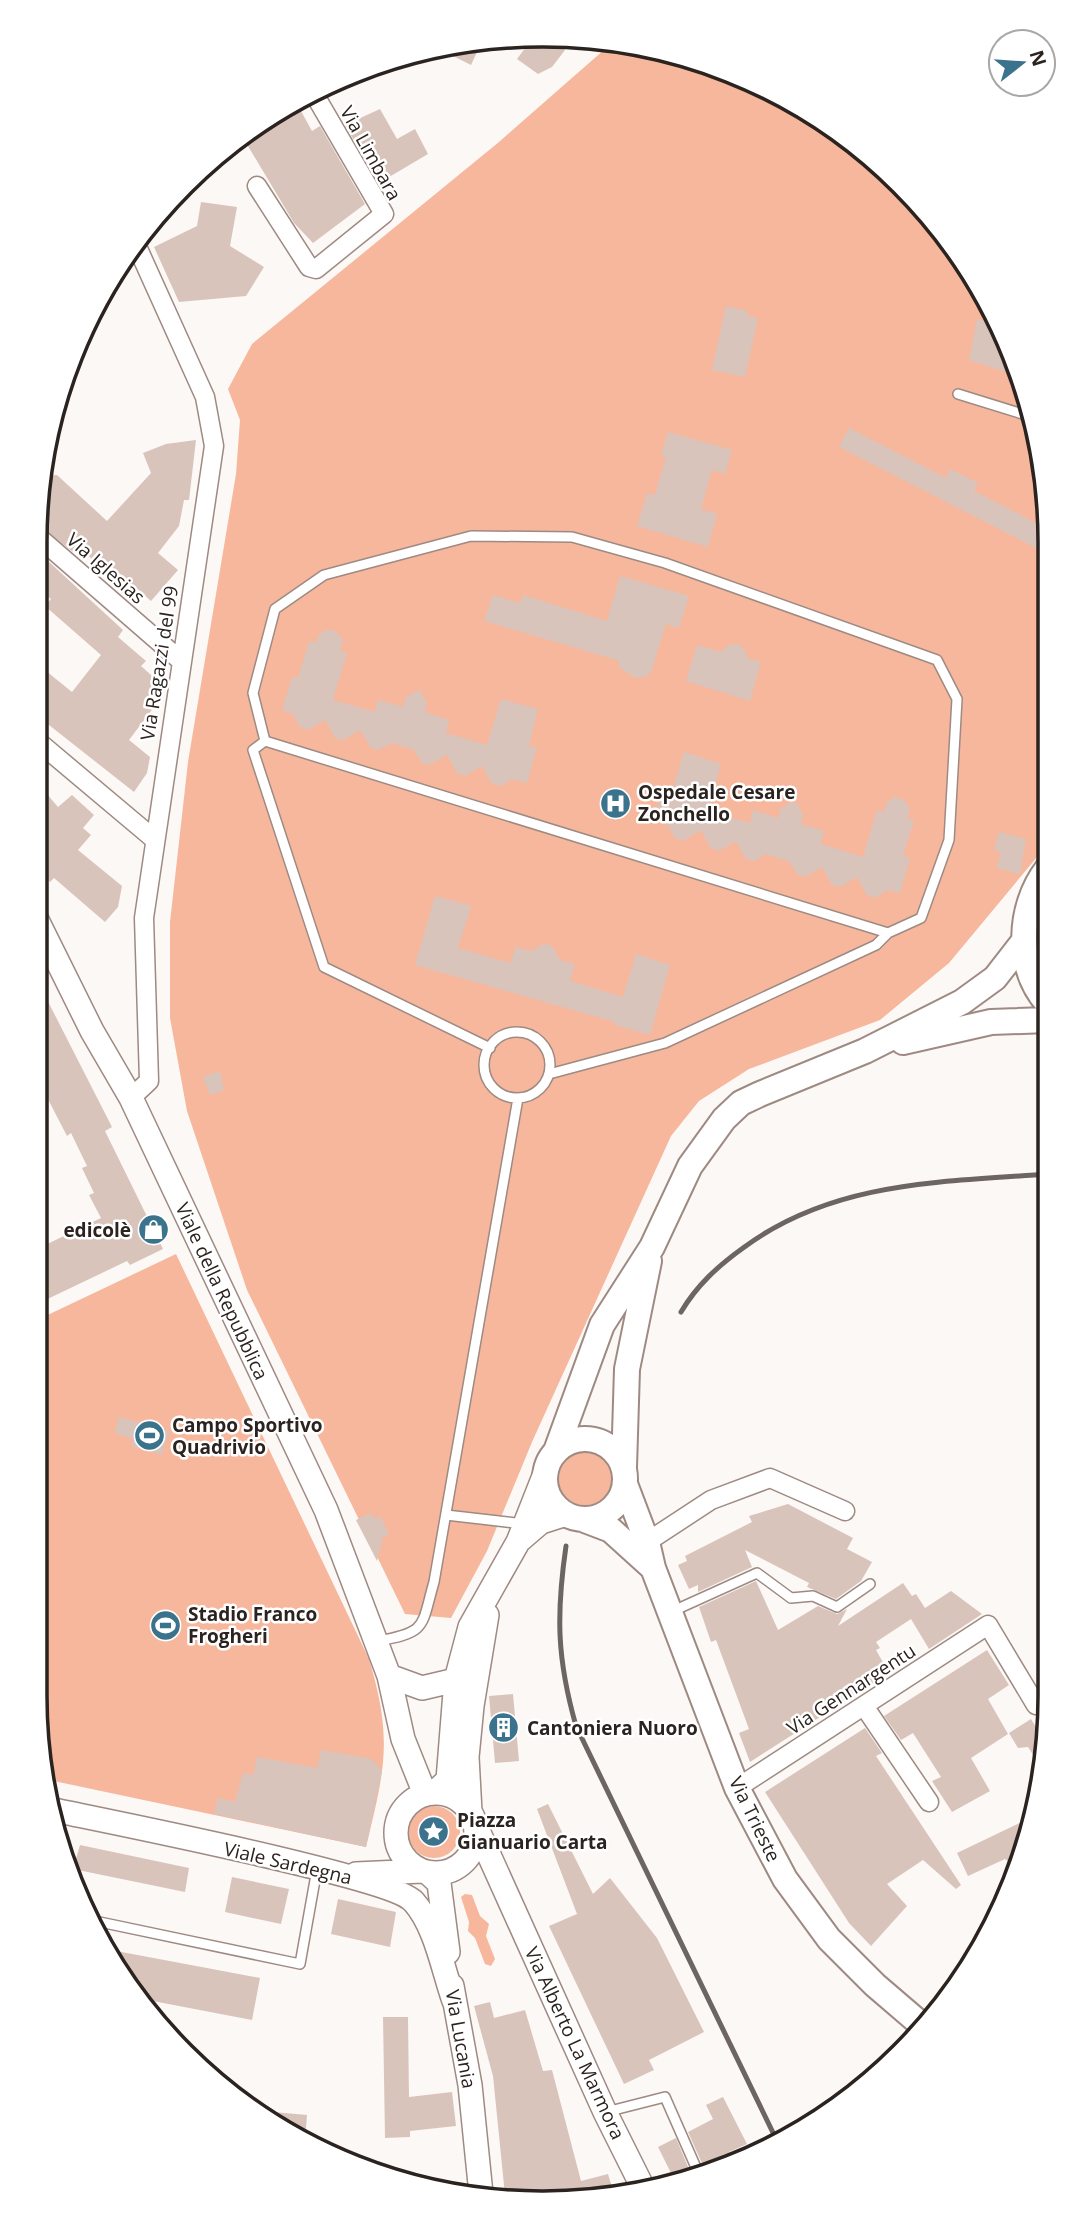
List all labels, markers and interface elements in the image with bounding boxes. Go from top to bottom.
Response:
north arrow [987,28,1057,98]
text: N [1024,47,1053,69]
street label: Via Limbara [334,101,408,205]
street label: Via Iglesias [61,527,151,609]
street label: Via Ragazzi del 99 [134,584,184,742]
place label: Ospedale Cesare Zonchello [638,779,795,827]
hospital icon: Ospedale Cesare Zonchello [598,786,632,820]
street label: Viale della Repubblica [170,1198,274,1384]
shop icon: edicolè [137,1213,171,1247]
place label: edicolè [63,1217,131,1243]
place label: Campo Sportivo Quadrivio [172,1412,322,1460]
sports icon: Campo Sportivo Quadrivio [132,1419,166,1453]
place label: Stadio Franco Frogheri [188,1601,317,1649]
sports icon: Stadio Franco Frogheri [148,1608,182,1642]
street label: Via Gennargentu [782,1638,920,1740]
building icon: Cantoniera Nuoro [487,1711,521,1745]
place label: Cantoniera Nuoro [527,1715,698,1741]
street label: Via Trieste [723,1772,787,1866]
place label: Piazza Gianuario Carta [457,1807,608,1855]
place icon: Piazza Gianuario Carta [417,1814,451,1848]
street label: Viale Sardegna [221,1836,355,1890]
street label: Via Alberto La Marmora [519,1942,631,2144]
street label: Via Lucania [440,1988,482,2090]

